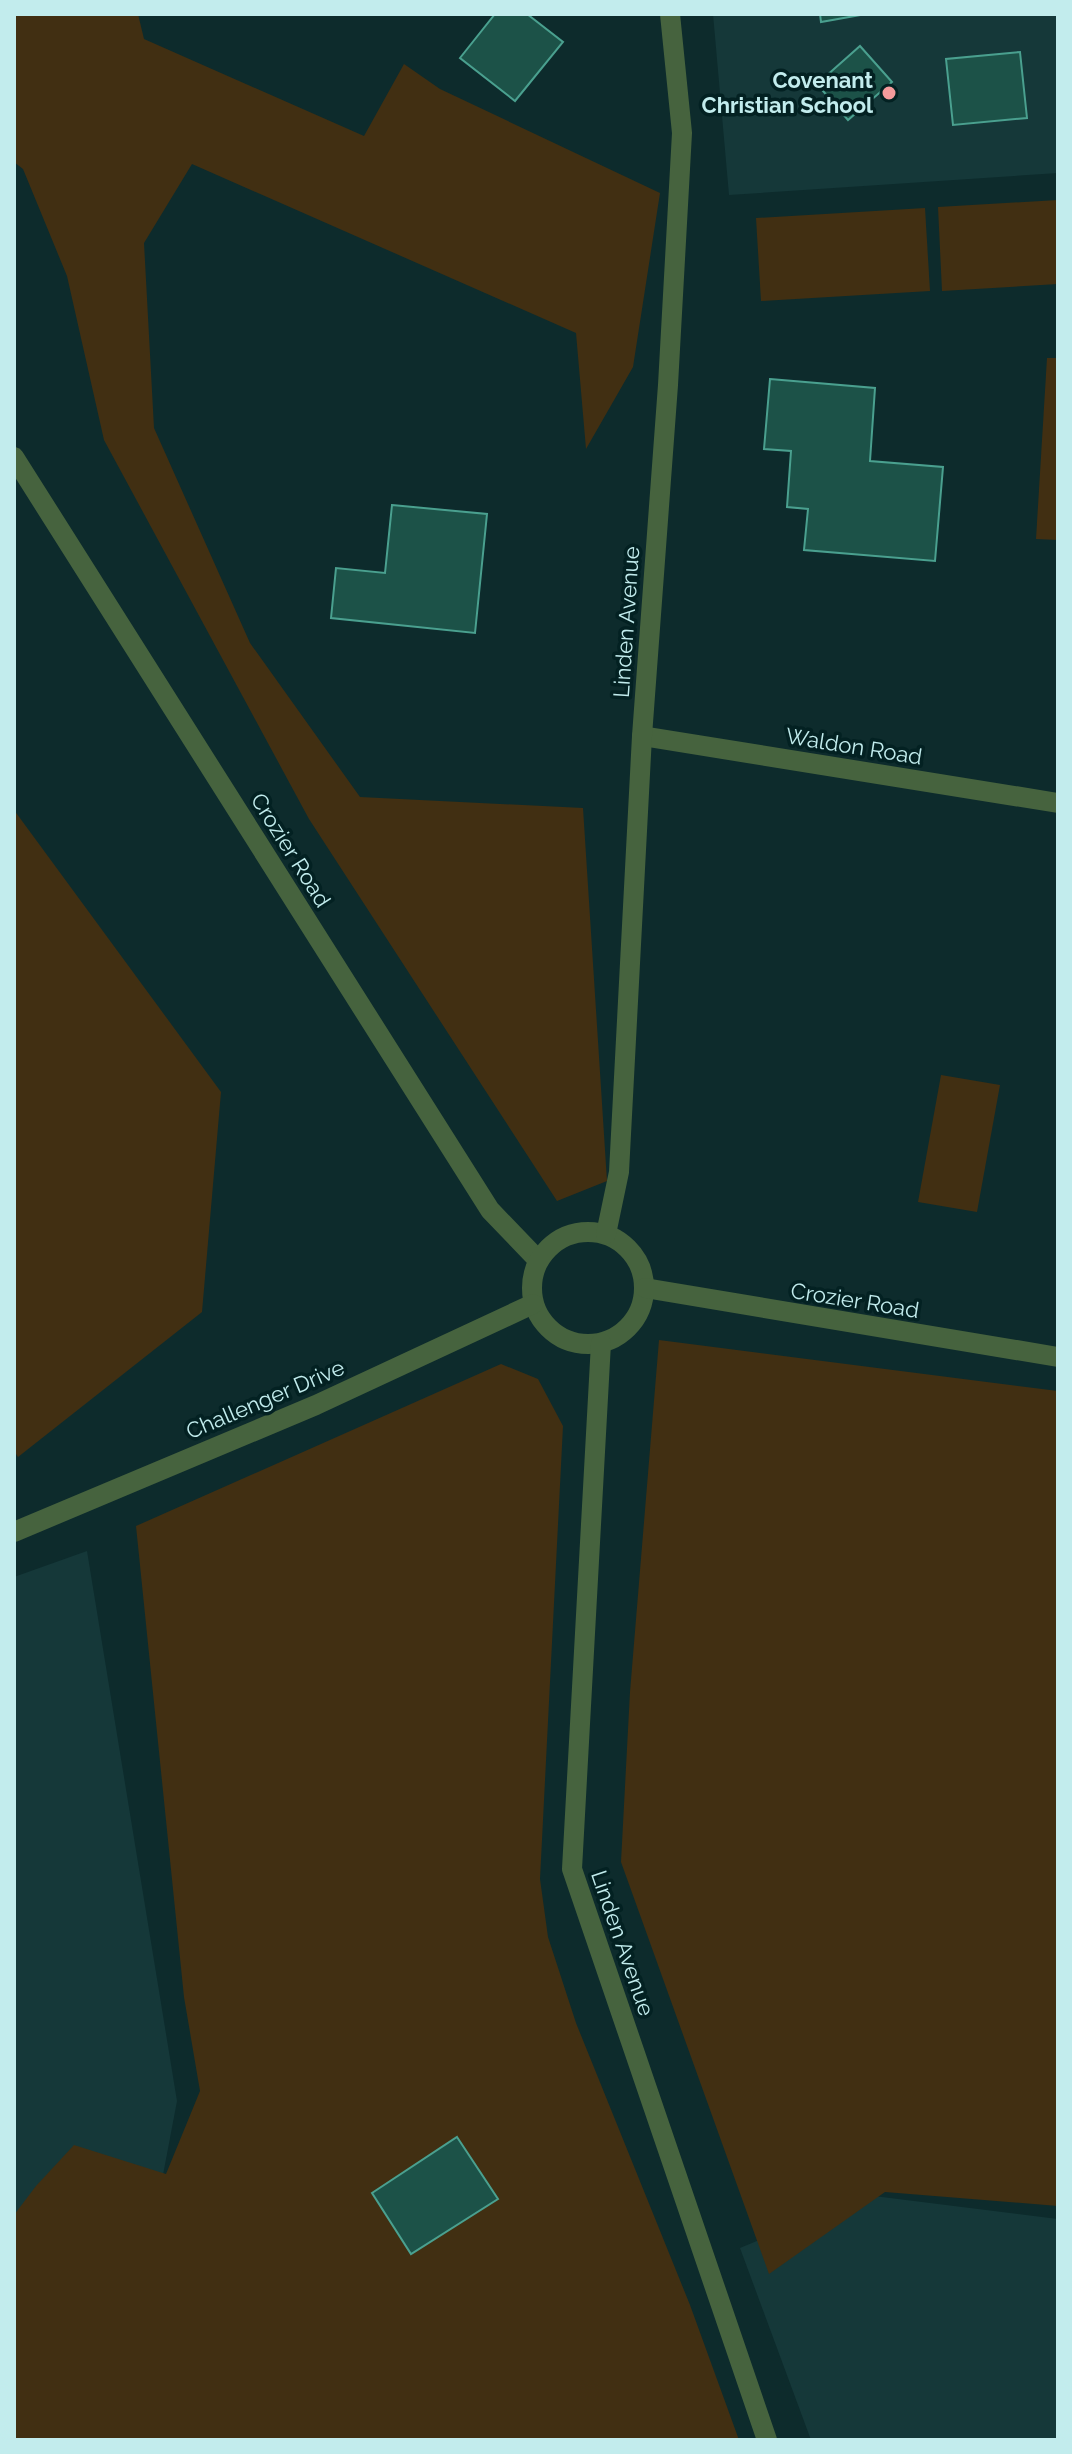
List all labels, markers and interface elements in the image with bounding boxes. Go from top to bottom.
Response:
place label: Covenant Christian School [702,67,874,118]
marker: Covenant Christian School [880,84,898,102]
street label: Linden Avenue [608,545,644,699]
street label: Waldon Road [784,722,924,770]
street label: Crozier Road [246,788,336,912]
street label: Crozier Road [789,1277,921,1323]
street label: Challenger Drive [182,1354,348,1444]
street label: Linden Avenue [586,1867,660,2019]

